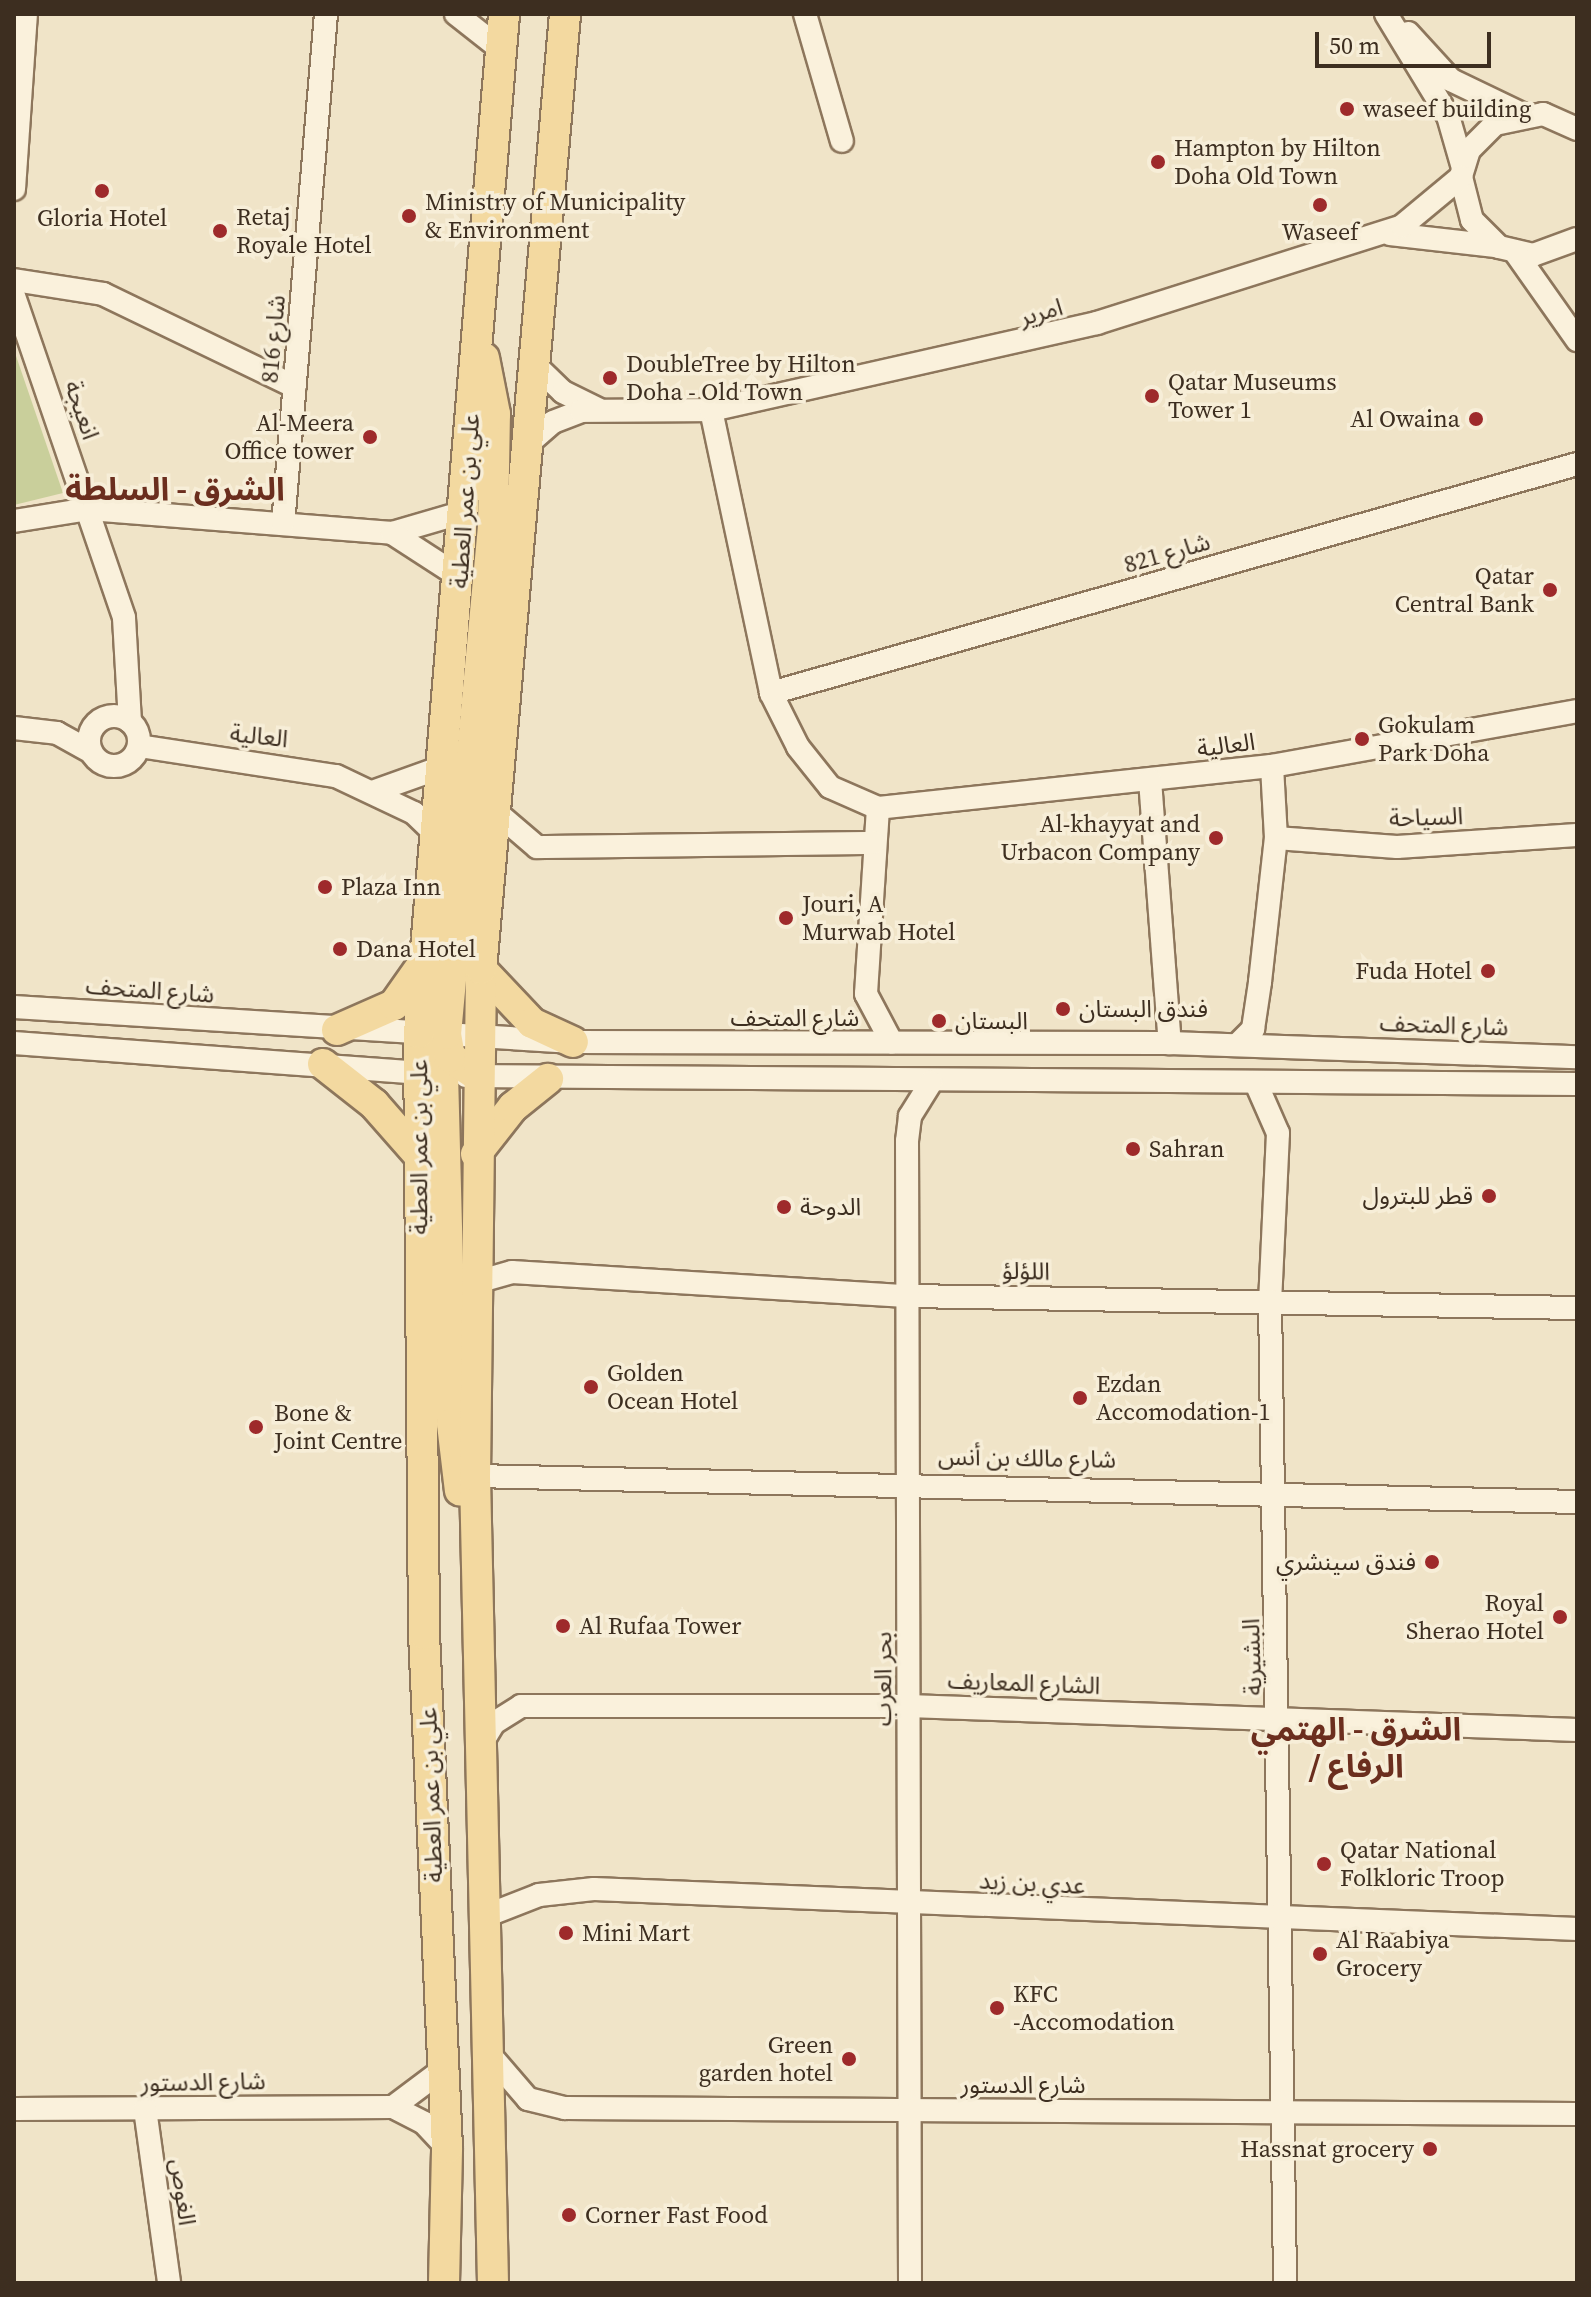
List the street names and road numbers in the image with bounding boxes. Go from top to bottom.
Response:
street label: امرير [1016,292,1066,332]
street label: شارع 816 [255,294,291,384]
street label: انعيجة [59,377,105,443]
street label: علي بن عمر العطية [445,413,485,589]
street label: شارع 821 [1121,527,1213,579]
street label: العالية [229,719,289,753]
street label: العالية [1195,727,1257,763]
street label: السياحة [1388,801,1464,833]
street label: شارع المتحف [85,971,215,1009]
street label: شارع المتحف [731,1004,859,1032]
street label: شارع المتحف [1379,1008,1509,1042]
street label: علي بن عمر العطية [405,1059,433,1235]
street label: اللؤلؤ [1002,1256,1050,1286]
street label: شارع مالك بن أنس [938,1442,1116,1474]
street label: البشيرية [1236,1618,1268,1696]
street label: بحر العرب [869,1632,897,1726]
street label: الشارع المعاريف [947,1666,1101,1700]
street label: علي بن عمر العطية [414,1707,448,1883]
street label: عدي بن زيد [978,1866,1086,1900]
street label: شارع الدستور [140,2067,266,2097]
street label: شارع الدستور [961,2071,1085,2099]
street label: الغوص [164,2157,202,2227]

